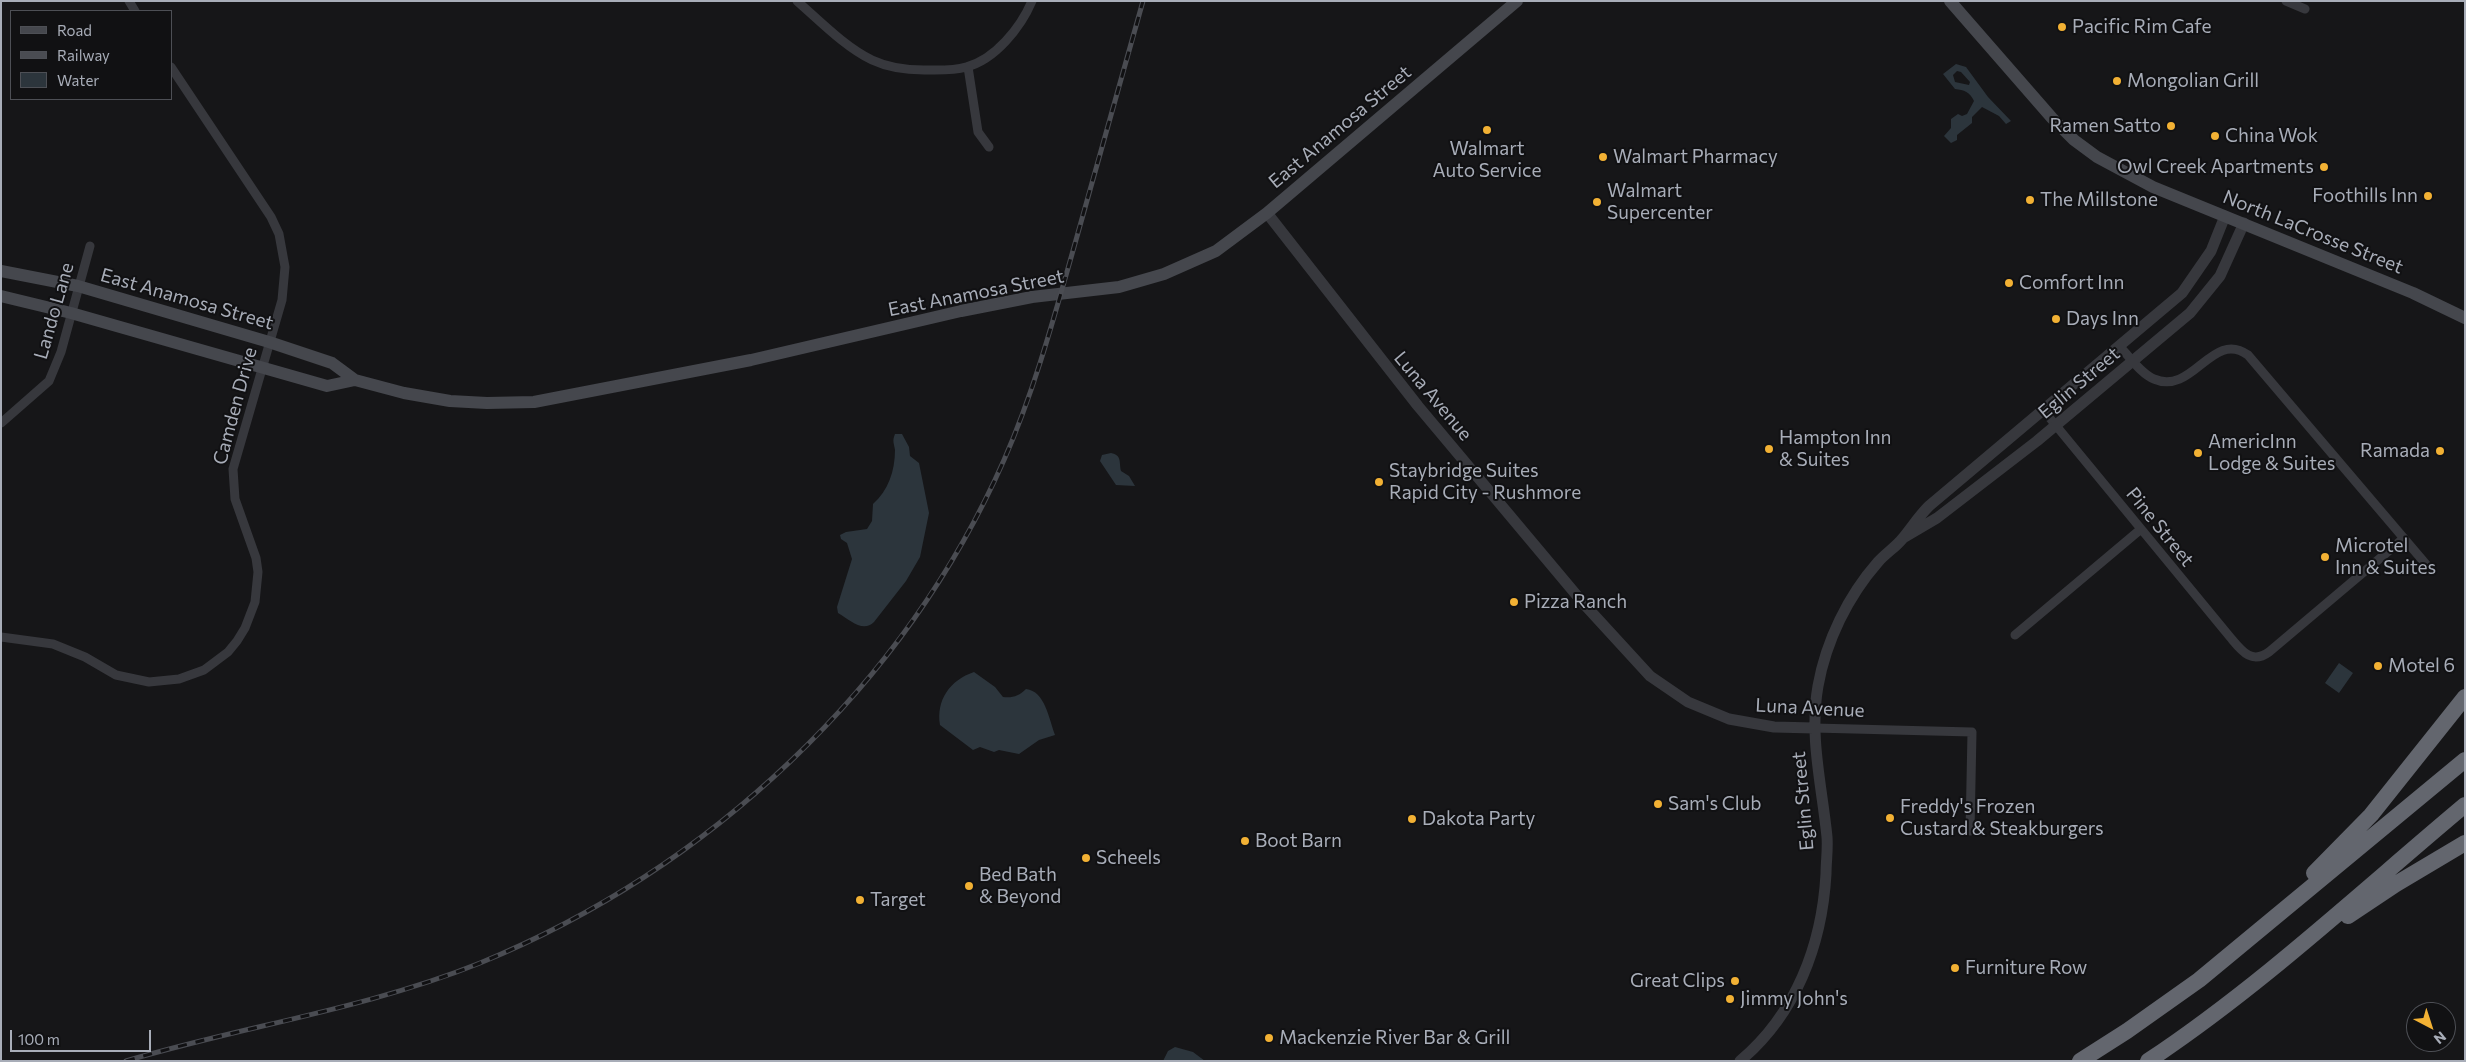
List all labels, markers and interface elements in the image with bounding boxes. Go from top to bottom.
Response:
legend [10,10,172,100]
place label: Pacific Rim Cafe [2072,16,2211,38]
text: Road [57,21,92,39]
marker: Pacific Rim Cafe [2056,21,2068,33]
text: Railway [57,46,110,64]
street label: East Anamosa Street [1264,61,1416,193]
place label: Mongolian Grill [2127,70,2259,92]
text: Water [57,71,99,89]
marker: Mongolian Grill [2111,75,2123,87]
place label: Ramen Satto [2049,115,2161,137]
marker: Ramen Satto [2165,120,2177,132]
marker: Walmart Auto Service [1481,124,1493,136]
place label: China Wok [2225,125,2318,147]
marker: China Wok [2209,130,2221,142]
place label: Walmart Auto Service [1433,138,1541,182]
place label: Walmart Pharmacy [1613,146,1778,168]
marker: Walmart Pharmacy [1597,151,1609,163]
place label: Owl Creek Apartments [2117,156,2314,178]
marker: Owl Creek Apartments [2318,161,2330,173]
place label: Walmart Supercenter [1607,180,1713,224]
street label: North LaCrosse Street [2220,185,2406,279]
place label: Foothills Inn [2312,185,2418,207]
place label: The Millstone [2040,189,2158,211]
marker: Foothills Inn [2422,190,2434,202]
marker: The Millstone [2024,194,2036,206]
marker: Walmart Supercenter [1591,196,1603,208]
street label: Lando Lane [29,260,79,362]
street label: East Anamosa Street [98,263,276,335]
street label: East Anamosa Street [886,265,1066,321]
place label: Comfort Inn [2019,272,2124,294]
marker: Comfort Inn [2003,277,2015,289]
place label: Days Inn [2066,308,2139,330]
marker: Days Inn [2050,313,2062,325]
street label: Eglin Street [2034,342,2124,424]
street label: Camden Drive [208,345,262,467]
street label: Luna Avenue [1389,347,1477,445]
place label: Hampton Inn & Suites [1779,427,1891,471]
place label: AmericInn Lodge & Suites [2208,431,2336,475]
place label: Ramada [2360,440,2430,462]
marker: Hampton Inn & Suites [1763,443,1775,455]
marker: Ramada [2434,445,2446,457]
marker: AmericInn Lodge & Suites [2192,447,2204,459]
place label: Staybridge Suites Rapid City - Rushmore [1389,460,1581,504]
marker: Staybridge Suites Rapid City - Rushmore [1373,476,1385,488]
street label: Pine Street [2121,483,2199,571]
place label: Microtel Inn & Suites [2335,535,2436,579]
marker: Microtel Inn & Suites [2319,551,2331,563]
place label: Pizza Ranch [1524,591,1627,613]
marker: Pizza Ranch [1508,596,1520,608]
place label: Motel 6 [2388,655,2455,677]
marker: Motel 6 [2372,660,2384,672]
street label: Luna Avenue [1755,694,1865,722]
street label: Eglin Street [1787,750,1819,852]
place label: Sam's Club [1668,793,1761,815]
place label: Freddy's Frozen Custard & Steakburgers [1900,796,2104,840]
marker: Sam's Club [1652,798,1664,810]
place label: Dakota Party [1422,808,1535,830]
marker: Freddy's Frozen Custard & Steakburgers [1884,812,1896,824]
marker: Dakota Party [1406,813,1418,825]
place label: Boot Barn [1255,830,1342,852]
marker: Boot Barn [1239,835,1251,847]
place label: Scheels [1096,847,1161,869]
marker: Scheels [1080,852,1092,864]
place label: Bed Bath & Beyond [979,864,1061,908]
marker: Bed Bath & Beyond [963,880,975,892]
place label: Target [870,889,926,911]
marker: Target [854,894,866,906]
place label: Furniture Row [1965,957,2087,979]
marker: Furniture Row [1949,962,1961,974]
place label: Great Clips [1630,970,1725,992]
marker: Great Clips [1729,975,1741,987]
place label: Jimmy John's [1740,988,1848,1010]
marker: Jimmy John's [1724,993,1736,1005]
north arrow [2406,1002,2456,1052]
scale bar [12,1020,154,1052]
place label: Mackenzie River Bar & Grill [1279,1027,1510,1049]
text: N [2431,1028,2450,1048]
text: 100 m [18,1030,60,1048]
marker: Mackenzie River Bar & Grill [1263,1032,1275,1044]

